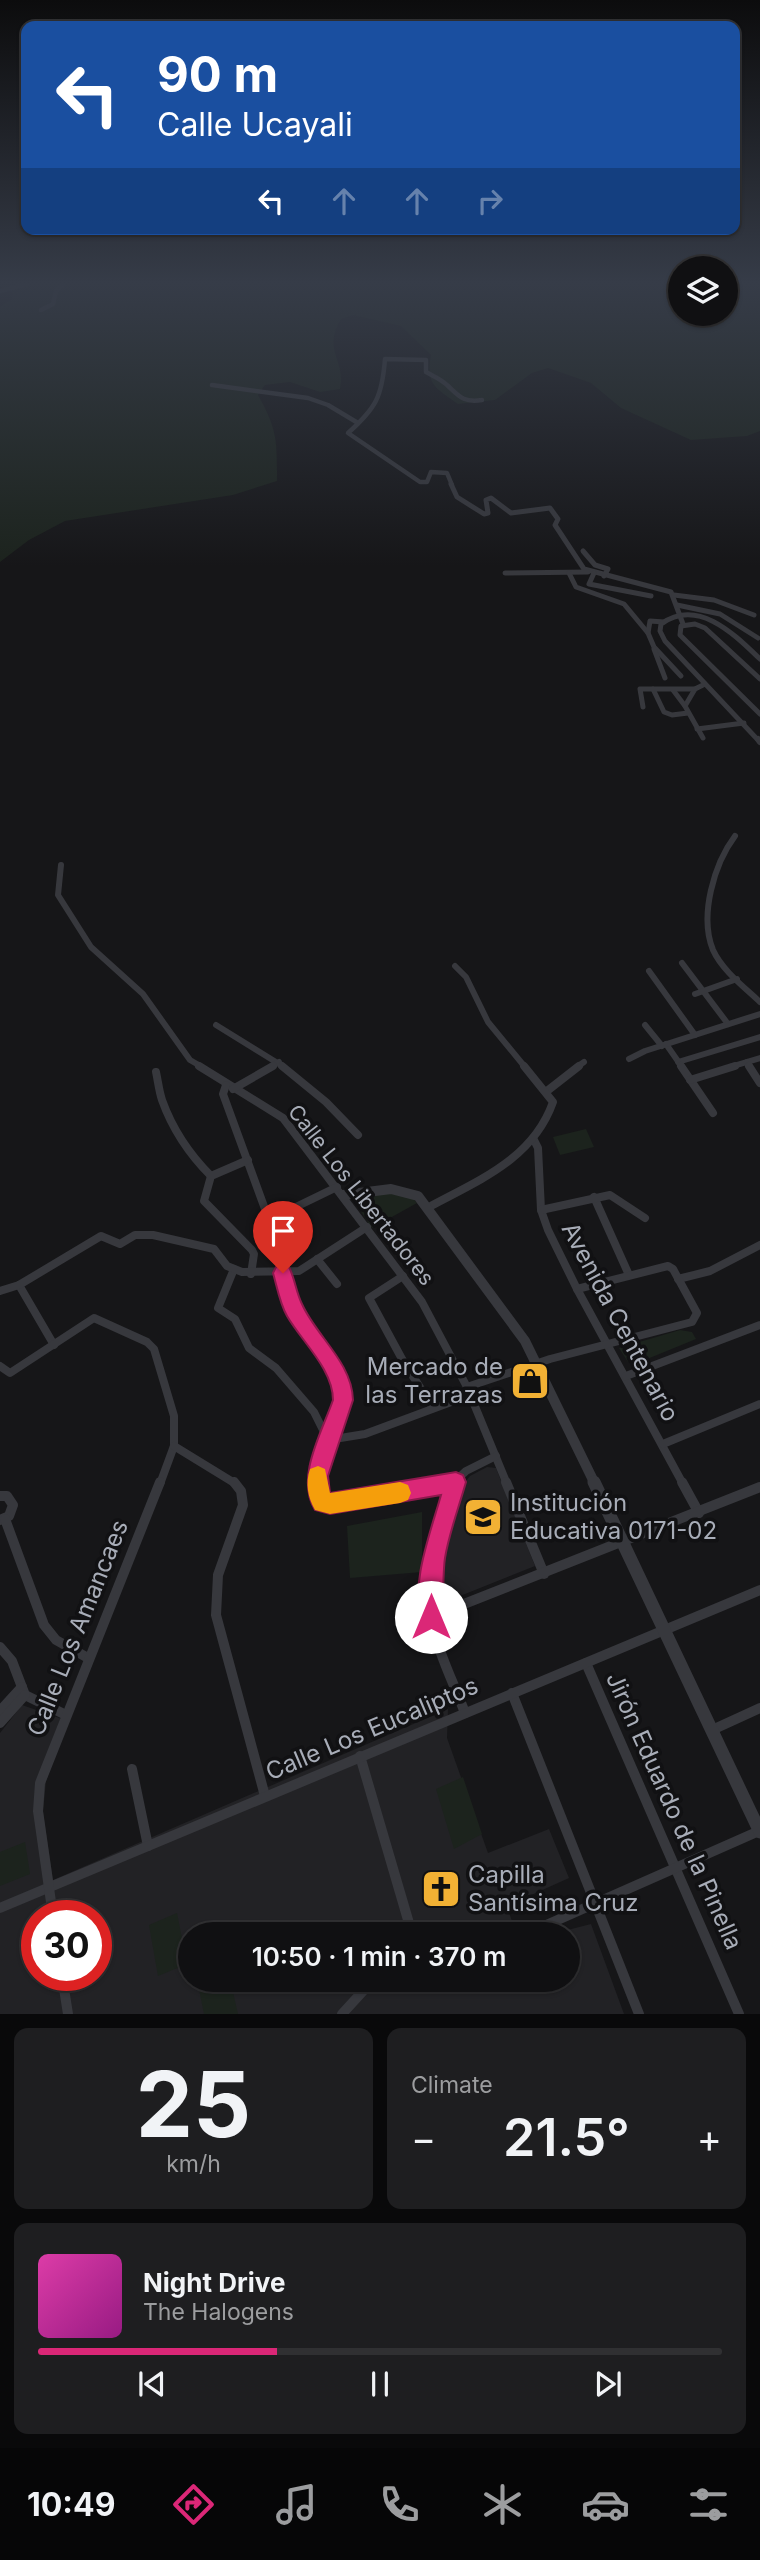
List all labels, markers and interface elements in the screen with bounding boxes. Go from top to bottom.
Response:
text: 90 m [157,45,278,104]
icon: left [42,49,133,140]
text: Calle Ucayali [157,105,353,144]
icon: left [252,182,290,220]
icon: ahead [325,182,363,220]
icon: ahead [398,182,436,220]
icon: right [471,182,509,220]
map controls [668,256,738,326]
button: layers [668,256,738,326]
street label: Calle Los Libertadores [283,1099,440,1290]
pin [253,1201,313,1273]
icon: arrive [264,1212,302,1250]
street label: Avenida Centenario [556,1217,685,1426]
place label: Mercado de las Terrazas [365,1352,503,1409]
shop icon: Mercado de las Terrazas [509,1360,551,1402]
place label: Institución Educativa 0171-02 [510,1488,717,1545]
school or university icon: Institución Educativa 0171-02 [462,1496,504,1538]
street label: Calle Los Amancaes [21,1516,134,1740]
position arrow [394,1580,468,1654]
street label: Jirón Eduardo de la Pinella [600,1668,749,1954]
street label: Calle Los Eucaliptos [261,1671,482,1786]
place label: Capilla Santísima Cruz [468,1860,638,1917]
church icon: Capilla Santísima Cruz [420,1868,462,1910]
speed limit sign: 30 [21,1900,112,1991]
text: 10:50 · 1 min · 370 m [252,1941,506,1972]
text: 25 [136,2049,251,2159]
text: Climate [411,2071,493,2099]
text: 21.5° [503,2106,630,2169]
text: − [411,2115,436,2161]
text: + [697,2115,722,2161]
text: km/h [166,2150,221,2178]
text: Night Drive [143,2267,285,2298]
text: The Halogens [143,2298,294,2326]
icon: previous [133,2365,171,2403]
icon: pause [361,2365,399,2403]
icon: next [589,2365,627,2403]
icon: directions [169,2480,218,2529]
icon: music [272,2480,321,2529]
icon: phone [375,2480,424,2529]
icon: climate [478,2480,527,2529]
icon: car [581,2480,630,2529]
icon: filters [684,2480,733,2529]
text: 10:49 [27,2485,115,2524]

